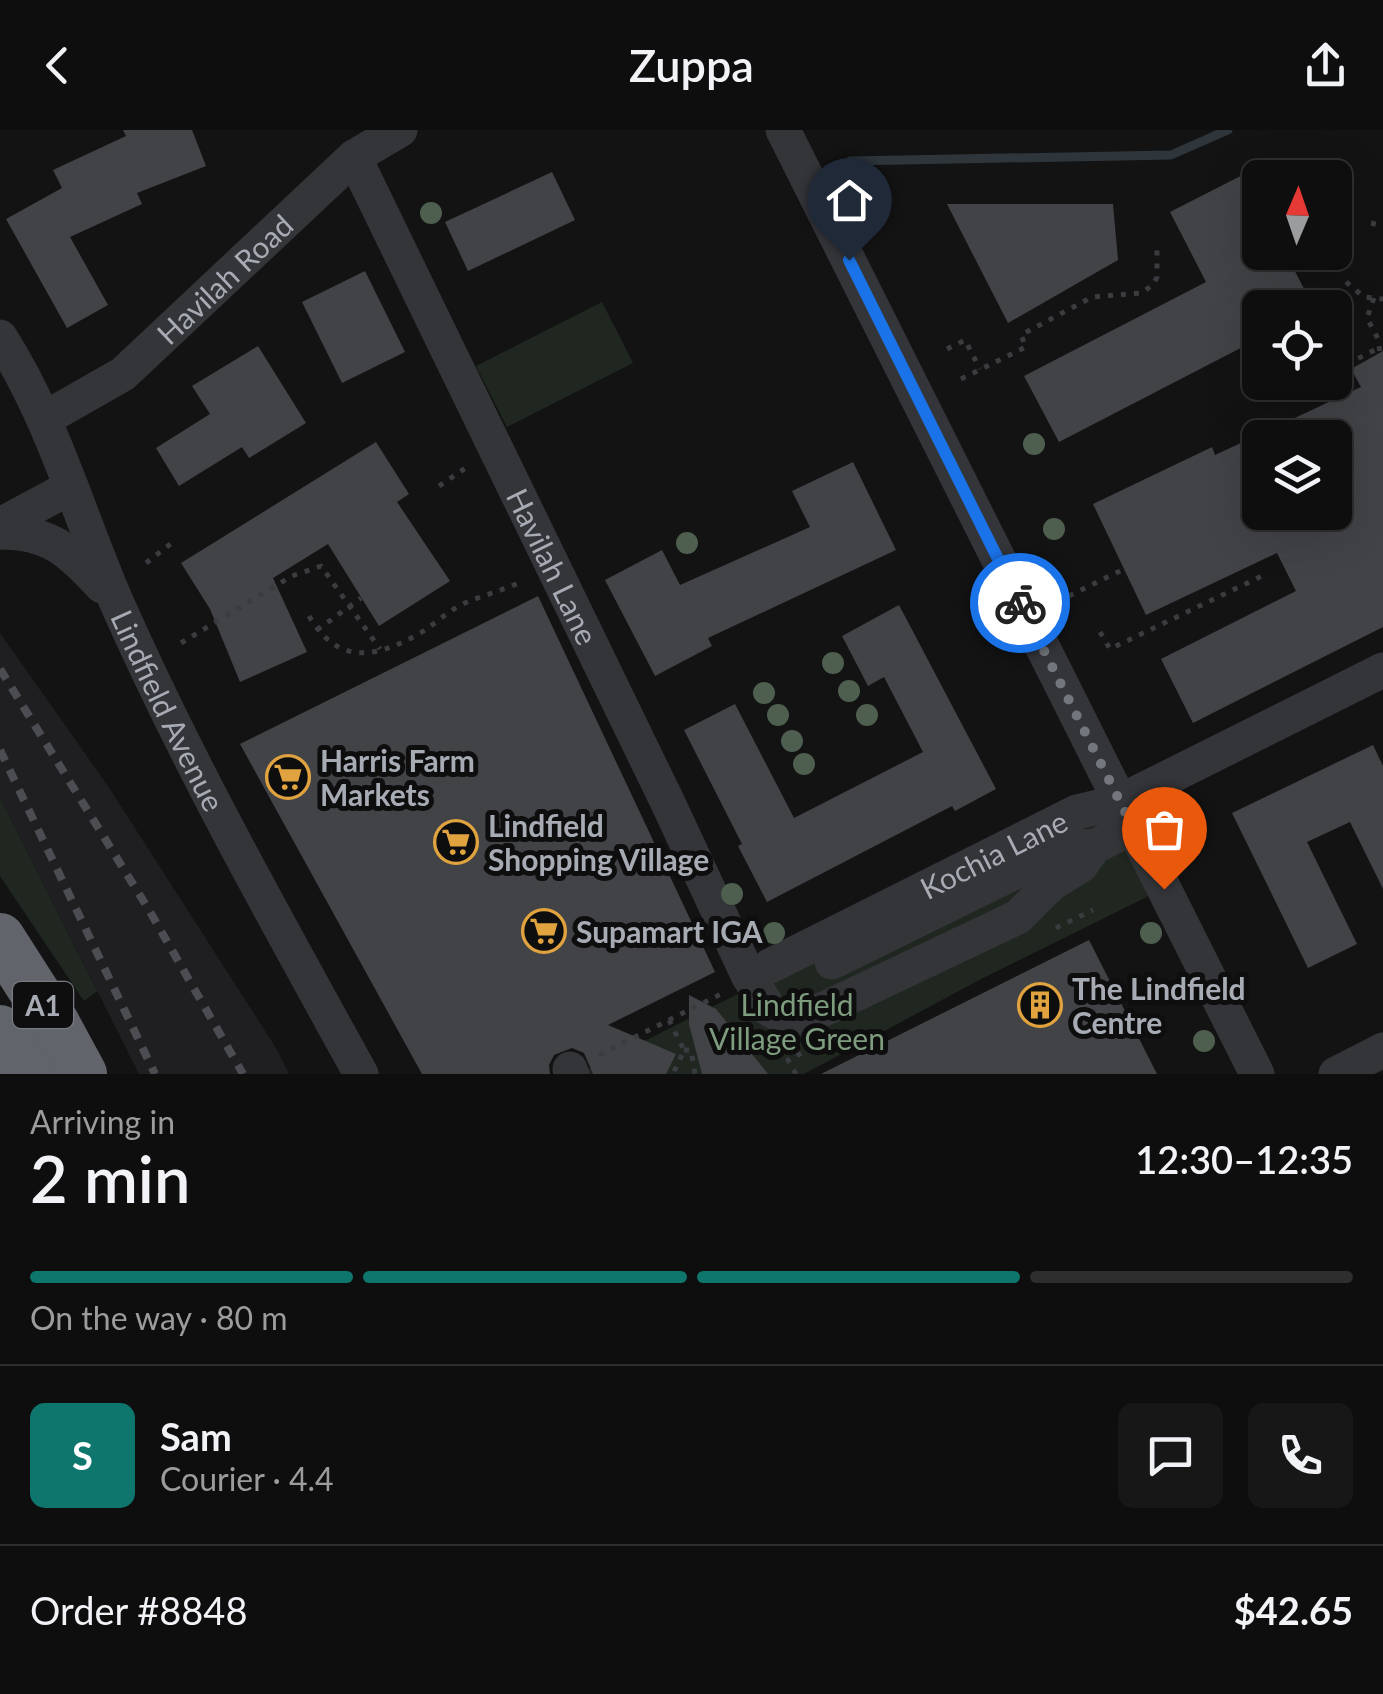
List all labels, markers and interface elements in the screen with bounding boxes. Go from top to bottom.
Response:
icon: back [30,38,85,93]
text: Zuppa [629,38,754,92]
icon: share [1298,38,1353,93]
pin [807,158,892,261]
north arrow [1242,160,1352,270]
map controls [1242,160,1352,530]
icon: home [822,173,877,228]
street label: Havilah Road [149,206,300,351]
button: locate [1242,290,1352,400]
button: layers [1242,420,1352,530]
street label: Havilah Lane [500,482,606,650]
courier [970,553,1070,653]
icon: bike [993,576,1048,631]
street label: Lindfield Avenue [104,604,233,817]
place label: Harris Farm Markets [320,742,475,812]
supermarket icon: Harris Farm Markets [265,754,311,800]
pin [1122,787,1207,890]
street label: Kochia Lane [914,802,1073,906]
icon: bag [1137,802,1192,857]
place label: Lindfield Shopping Village [488,807,709,877]
supermarket icon: Lindfield Shopping Village [433,819,479,865]
supermarket icon: Supamart IGA [521,908,567,954]
place label: Supamart IGA [576,913,763,949]
place label: The Lindfield Centre [1072,970,1246,1040]
road number: A1 [13,982,73,1028]
building icon: The Lindfield Centre [1017,982,1063,1028]
park label: Lindfield Village Green [709,986,885,1056]
text: Arriving in [30,1102,175,1141]
text: 12:30–12:35 [1135,1136,1353,1182]
text: 2 min [30,1139,190,1217]
text: On the way · 80 m [30,1298,288,1337]
button: chat [1118,1403,1223,1508]
button: phone [1248,1403,1353,1508]
text: Sam [160,1413,232,1459]
text: S [72,1432,93,1478]
text: Courier · 4.4 [160,1459,334,1498]
text: Order #8848 [30,1587,247,1633]
text: $42.65 [1234,1587,1353,1633]

